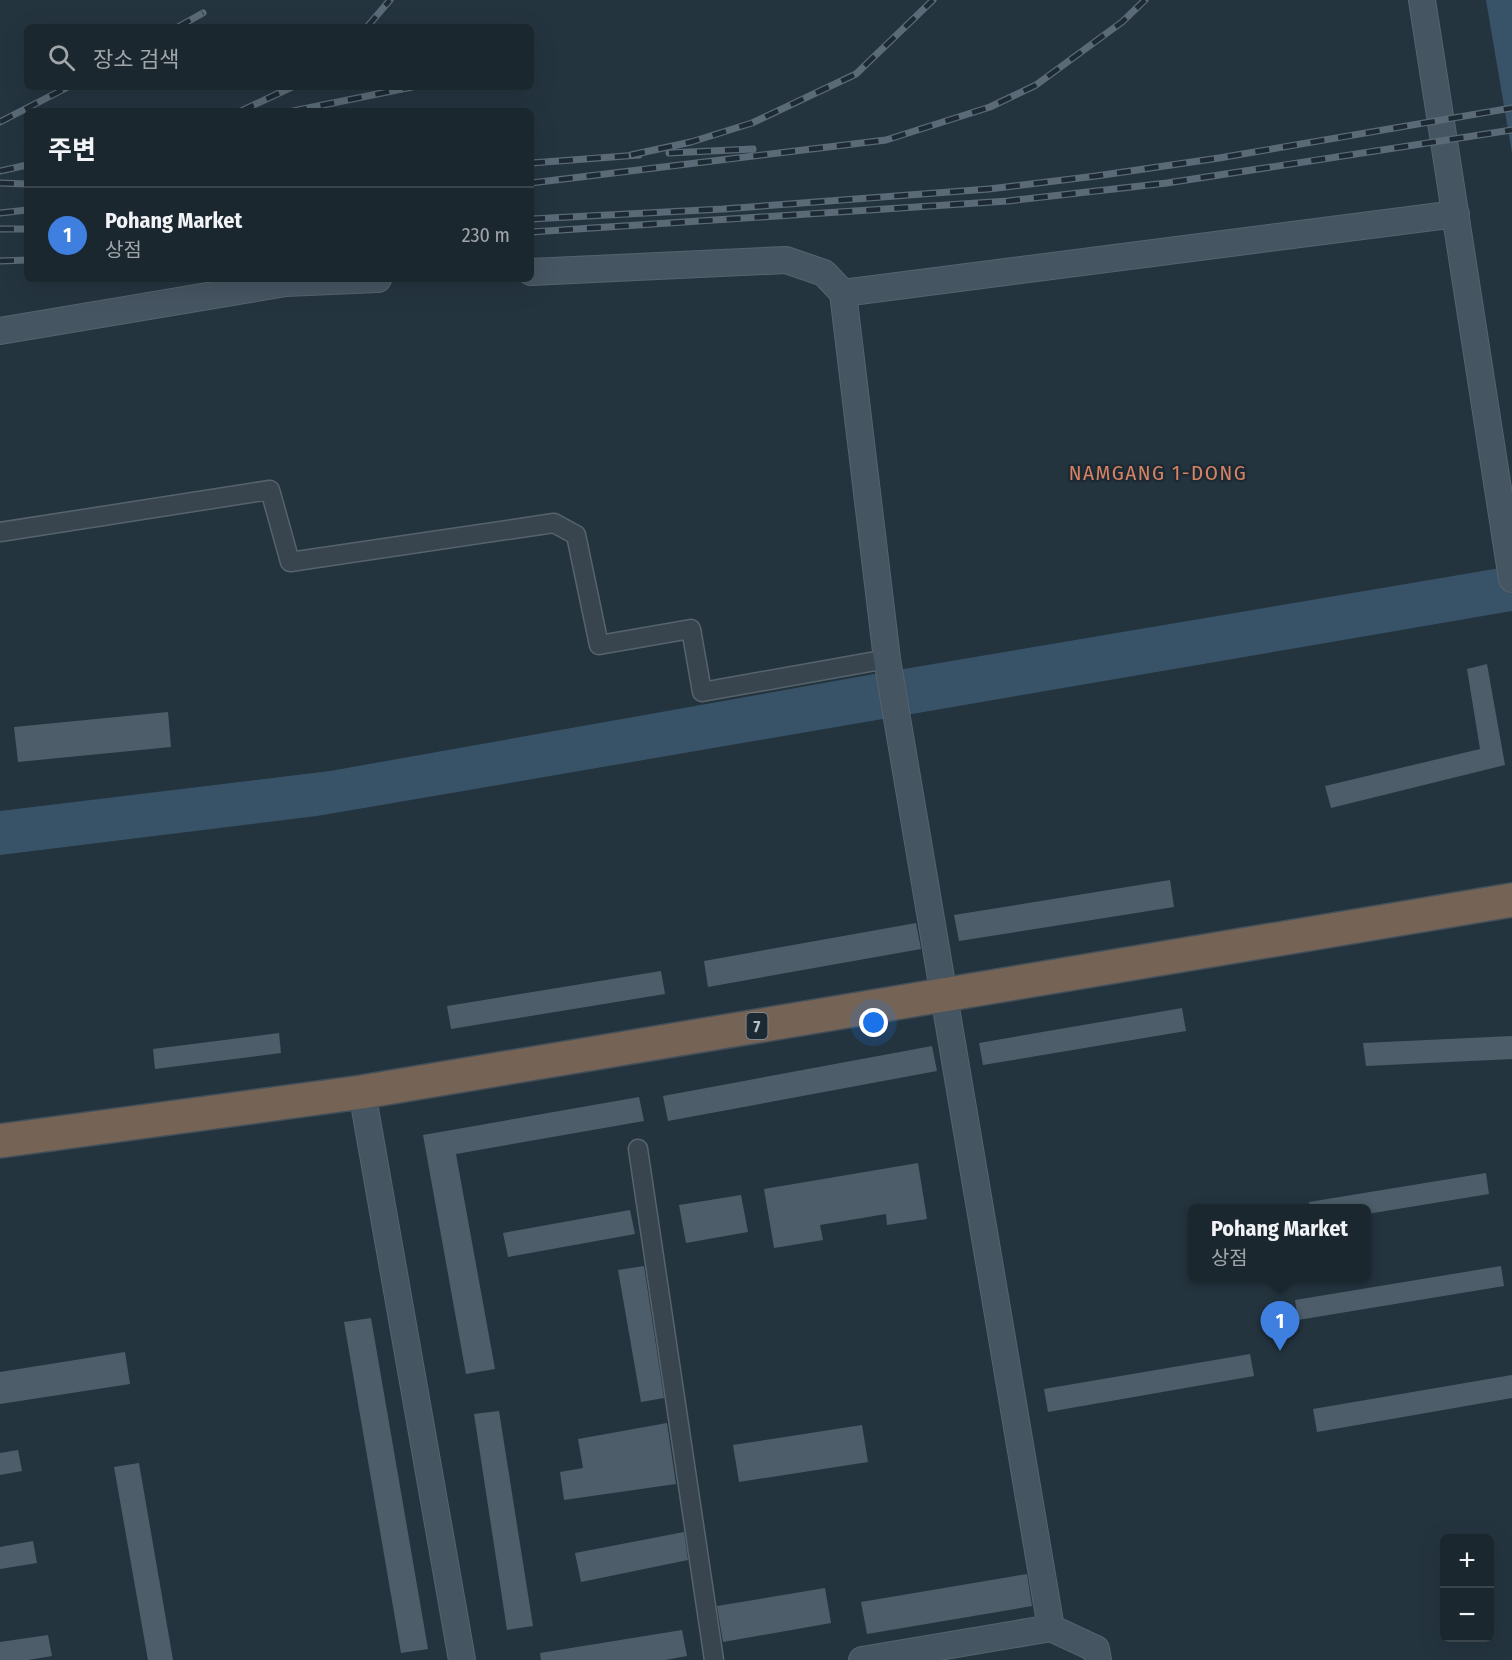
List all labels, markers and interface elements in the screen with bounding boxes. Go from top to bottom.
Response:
search box [24,24,534,90]
icon: search [45,41,78,74]
text: 장소 검색 [93,46,179,73]
text: 주변 [48,135,96,166]
text: Pohang Market [105,207,242,234]
text: 1 [63,223,72,247]
text: 230 m [462,223,510,247]
text: 상점 [105,238,142,262]
district label: NAMGANG 1-DONG [1069,460,1247,486]
your location [859,1008,888,1037]
road number: 7 [746,1013,768,1039]
popup [1188,1204,1371,1282]
text: Pohang Market [1211,1215,1348,1242]
text: 상점 [1211,1246,1248,1270]
pin: 1 [1260,1302,1300,1351]
map controls [1440,1534,1494,1642]
button: + [1440,1534,1494,1588]
button: − [1440,1588,1494,1642]

